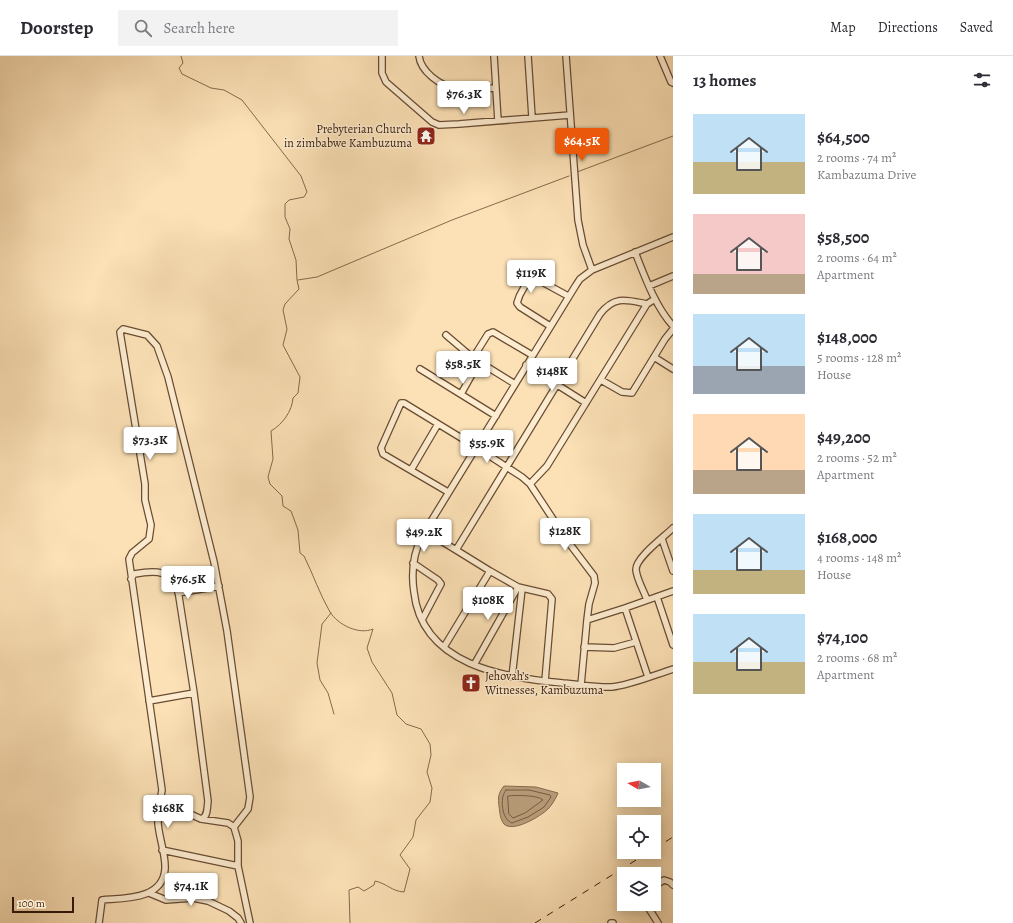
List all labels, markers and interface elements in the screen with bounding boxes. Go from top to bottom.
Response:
search box [118,10,398,46]
text: Doorstep [20,15,94,41]
icon: search [132,17,154,39]
text: Search here [164,18,235,38]
text: Map [830,18,856,37]
text: Directions [878,18,938,37]
text: Saved [960,18,993,37]
text: 13 homes [693,69,756,92]
icon: filters [971,69,993,91]
pin: $76.3K [431,81,497,115]
text: $76.3K [446,85,482,102]
place label: Prebyterian Church in zimbabwe Kambuzuma [284,121,413,151]
temple icon: Prebyterian Church in zimbabwe Kambuzuma [415,125,437,147]
text: $64,500 [817,126,870,149]
pin: $64.5K [549,128,615,162]
icon: home [725,130,773,178]
text: $64.5K [564,132,600,149]
text: 2 rooms · 74 m² [817,149,896,166]
text: Kambazuma Drive [817,166,916,183]
text: $58,500 [817,226,869,249]
icon: home [725,230,773,278]
text: 2 rooms · 64 m² [817,249,897,266]
pin: $119K [503,260,559,294]
text: $119K [516,264,546,281]
text: Apartment [817,266,875,283]
text: $148,000 [817,326,877,349]
icon: home [725,330,773,378]
text: 5 rooms · 128 m² [817,349,901,366]
pin: $58.5K [430,351,496,385]
text: $58.5K [445,355,481,372]
pin: $148K [524,358,580,392]
text: $148K [536,362,568,379]
text: House [817,366,851,383]
text: $49,200 [817,426,871,449]
pin: $73.3K [117,427,183,461]
pin: $55.9K [454,430,520,464]
icon: home [725,430,773,478]
text: $73.3K [133,431,167,448]
text: $55.9K [469,434,505,451]
text: 2 rooms · 52 m² [817,449,897,466]
text: Apartment [817,466,875,483]
pin: $128K [537,518,593,552]
pin: $49.2K [391,519,457,553]
text: $128K [549,522,581,539]
text: $49.2K [406,523,442,540]
text: $168,000 [817,526,877,549]
icon: home [725,530,773,578]
text: 4 rooms · 148 m² [817,549,901,566]
pin: $76.5K [155,566,221,600]
text: House [817,566,851,583]
text: $76.5K [170,570,206,587]
pin: $108K [460,587,516,621]
text: $108K [472,591,504,608]
text: $74,100 [817,626,868,649]
icon: home [725,630,773,678]
text: 2 rooms · 68 m² [817,649,897,666]
text: Apartment [817,666,875,683]
place label: Jehovah’s Witnesses, Kambuzuma [484,668,604,698]
church icon: Jehovah’s Witnesses, Kambuzuma [460,672,482,694]
north arrow [617,763,661,807]
map controls [617,763,661,911]
pin: $168K [140,795,196,829]
text: $168K [152,799,184,816]
button: locate [617,815,661,859]
button: layers [617,867,661,911]
pin: $74.1K [158,873,224,907]
text: $74.1K [174,877,208,894]
scale bar [12,895,74,914]
text: 100 m [18,896,45,911]

